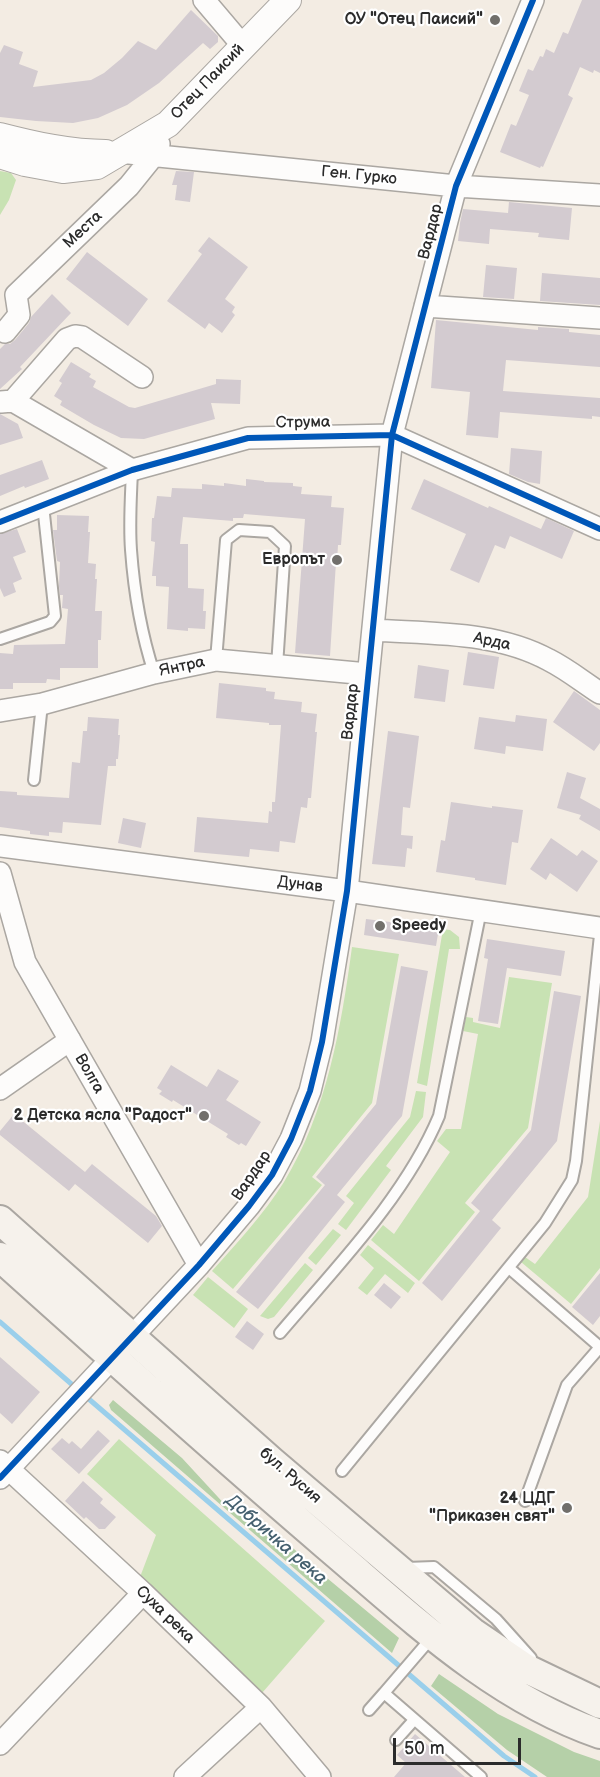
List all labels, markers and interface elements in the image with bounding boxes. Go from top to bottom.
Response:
place label: ОУ "Отец Паисий" [345,10,483,30]
marker: ОУ "Отец Паисий" [488,13,502,27]
street label: Отец Паисий [167,40,249,124]
street label: Ген. Гурко [320,162,398,190]
street label: Вардар [415,202,447,262]
street label: Места [59,207,107,253]
street label: Струма [276,413,330,433]
place label: Европът [262,550,325,570]
marker: Европът [330,553,344,567]
street label: Арда [472,629,512,655]
street label: Янтра [157,653,207,681]
street label: Вардар [339,683,363,741]
street label: Дунав [276,873,324,897]
place label: Speedy [392,916,446,936]
marker: Speedy [373,919,387,933]
street label: Волга [70,1051,108,1097]
place label: 2 Детска ясла "Радост" [13,1106,192,1126]
marker: 2 Детска ясла "Радост" [197,1109,211,1123]
street label: Вардар [228,1147,276,1205]
street label: бул. Русия [255,1444,325,1508]
place label: 24 ЦДГ "Приказен свят" [429,1489,555,1527]
water label: Добричка река [221,1490,331,1590]
marker: 24 ЦДГ "Приказен свят" [560,1501,574,1515]
street label: Суха река [131,1582,199,1648]
scale bar [396,1726,524,1764]
text: 50 m [404,1738,445,1759]

